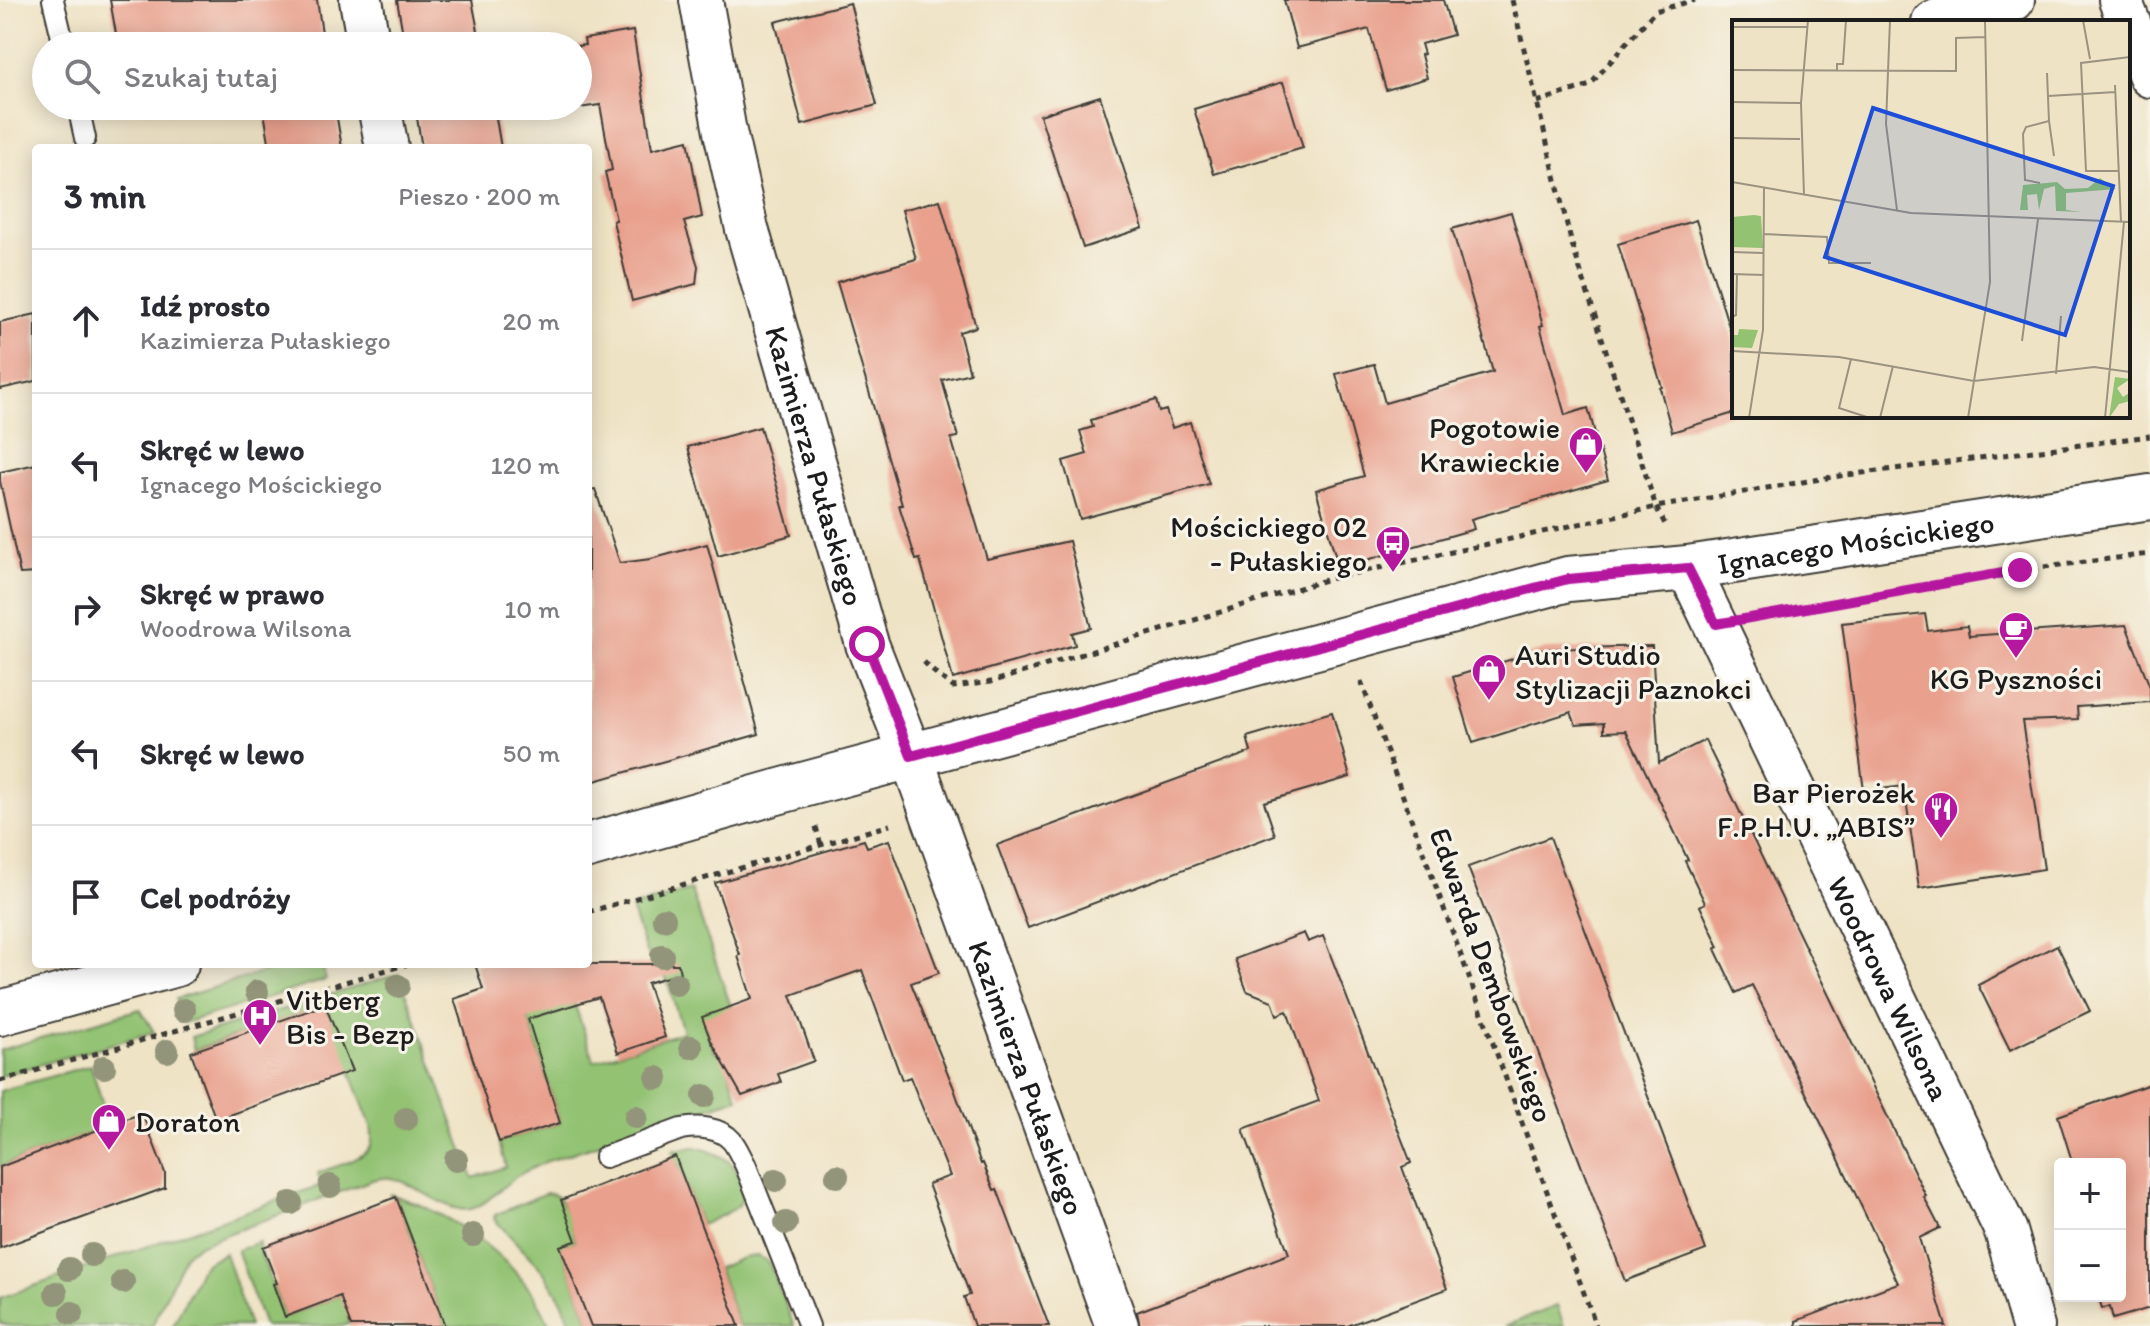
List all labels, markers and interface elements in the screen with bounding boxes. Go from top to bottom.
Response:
inset map [1732,20,2130,418]
search box [32,32,592,120]
icon: search [60,54,104,98]
text: Szukaj tutaj [124,58,278,95]
text: 3 min [64,176,146,217]
text: Pieszo · 200 m [398,180,560,212]
text: Idź prosto [140,287,270,324]
icon: ahead [64,299,108,343]
text: 20 m [503,305,560,337]
street label: Kazimierza Pułaskiego [757,321,873,610]
text: Kazimierza Pułaskiego [140,324,391,356]
place label: Pogotowie Krawieckie [1420,409,1560,480]
shop icon: Pogotowie Krawieckie [1567,425,1605,475]
text: Skręć w lewo [140,431,304,468]
icon: left [64,443,108,487]
text: 120 m [491,449,560,481]
text: Ignacego Mościckiego [140,468,382,500]
street label: Ignacego Mościckiego [1715,503,1997,582]
place label: Mościckiego 02 - Pułaskiego [1170,508,1367,579]
bus stop icon: Mościckiego 02 - Pułaskiego [1374,524,1412,574]
route end [2002,552,2038,588]
text: Skręć w prawo [140,575,324,612]
icon: right [64,587,108,631]
text: 10 m [504,593,560,625]
cafe icon: KG Pyszności [1997,610,2035,660]
text: Woodrowa Wilsona [140,612,352,644]
route start [849,626,885,662]
place label: Auri Studio Stylizacji Paznokci [1515,636,1752,707]
shop icon: Auri Studio Stylizacji Paznokci [1470,652,1508,702]
place label: KG Pyszności [1930,660,2102,697]
icon: left [64,731,108,775]
text: Skręć w lewo [140,735,304,772]
text: 50 m [503,737,560,769]
place label: Bar Pierożek F.P.H.U. „ABIS” [1717,774,1915,845]
restaurant icon: Bar Pierożek F.P.H.U. „ABIS” [1922,790,1960,840]
street label: Edwarda Dembowskiego [1421,823,1563,1127]
street label: Woodrowa Wilsona [1820,870,1959,1107]
icon: arrive [64,875,108,919]
text: Cel podróży [140,879,290,916]
street label: Kazimierza Pułaskiego [961,935,1094,1220]
place label: Vitberg Bis - Bezp [286,981,415,1052]
hospital icon: Vitberg Bis - Bezp [241,997,279,1047]
shop icon: Doraton [90,1102,128,1152]
place label: Doraton [135,1103,240,1140]
map controls [2054,1158,2126,1302]
button: + [2054,1158,2126,1230]
button: − [2054,1230,2126,1302]

